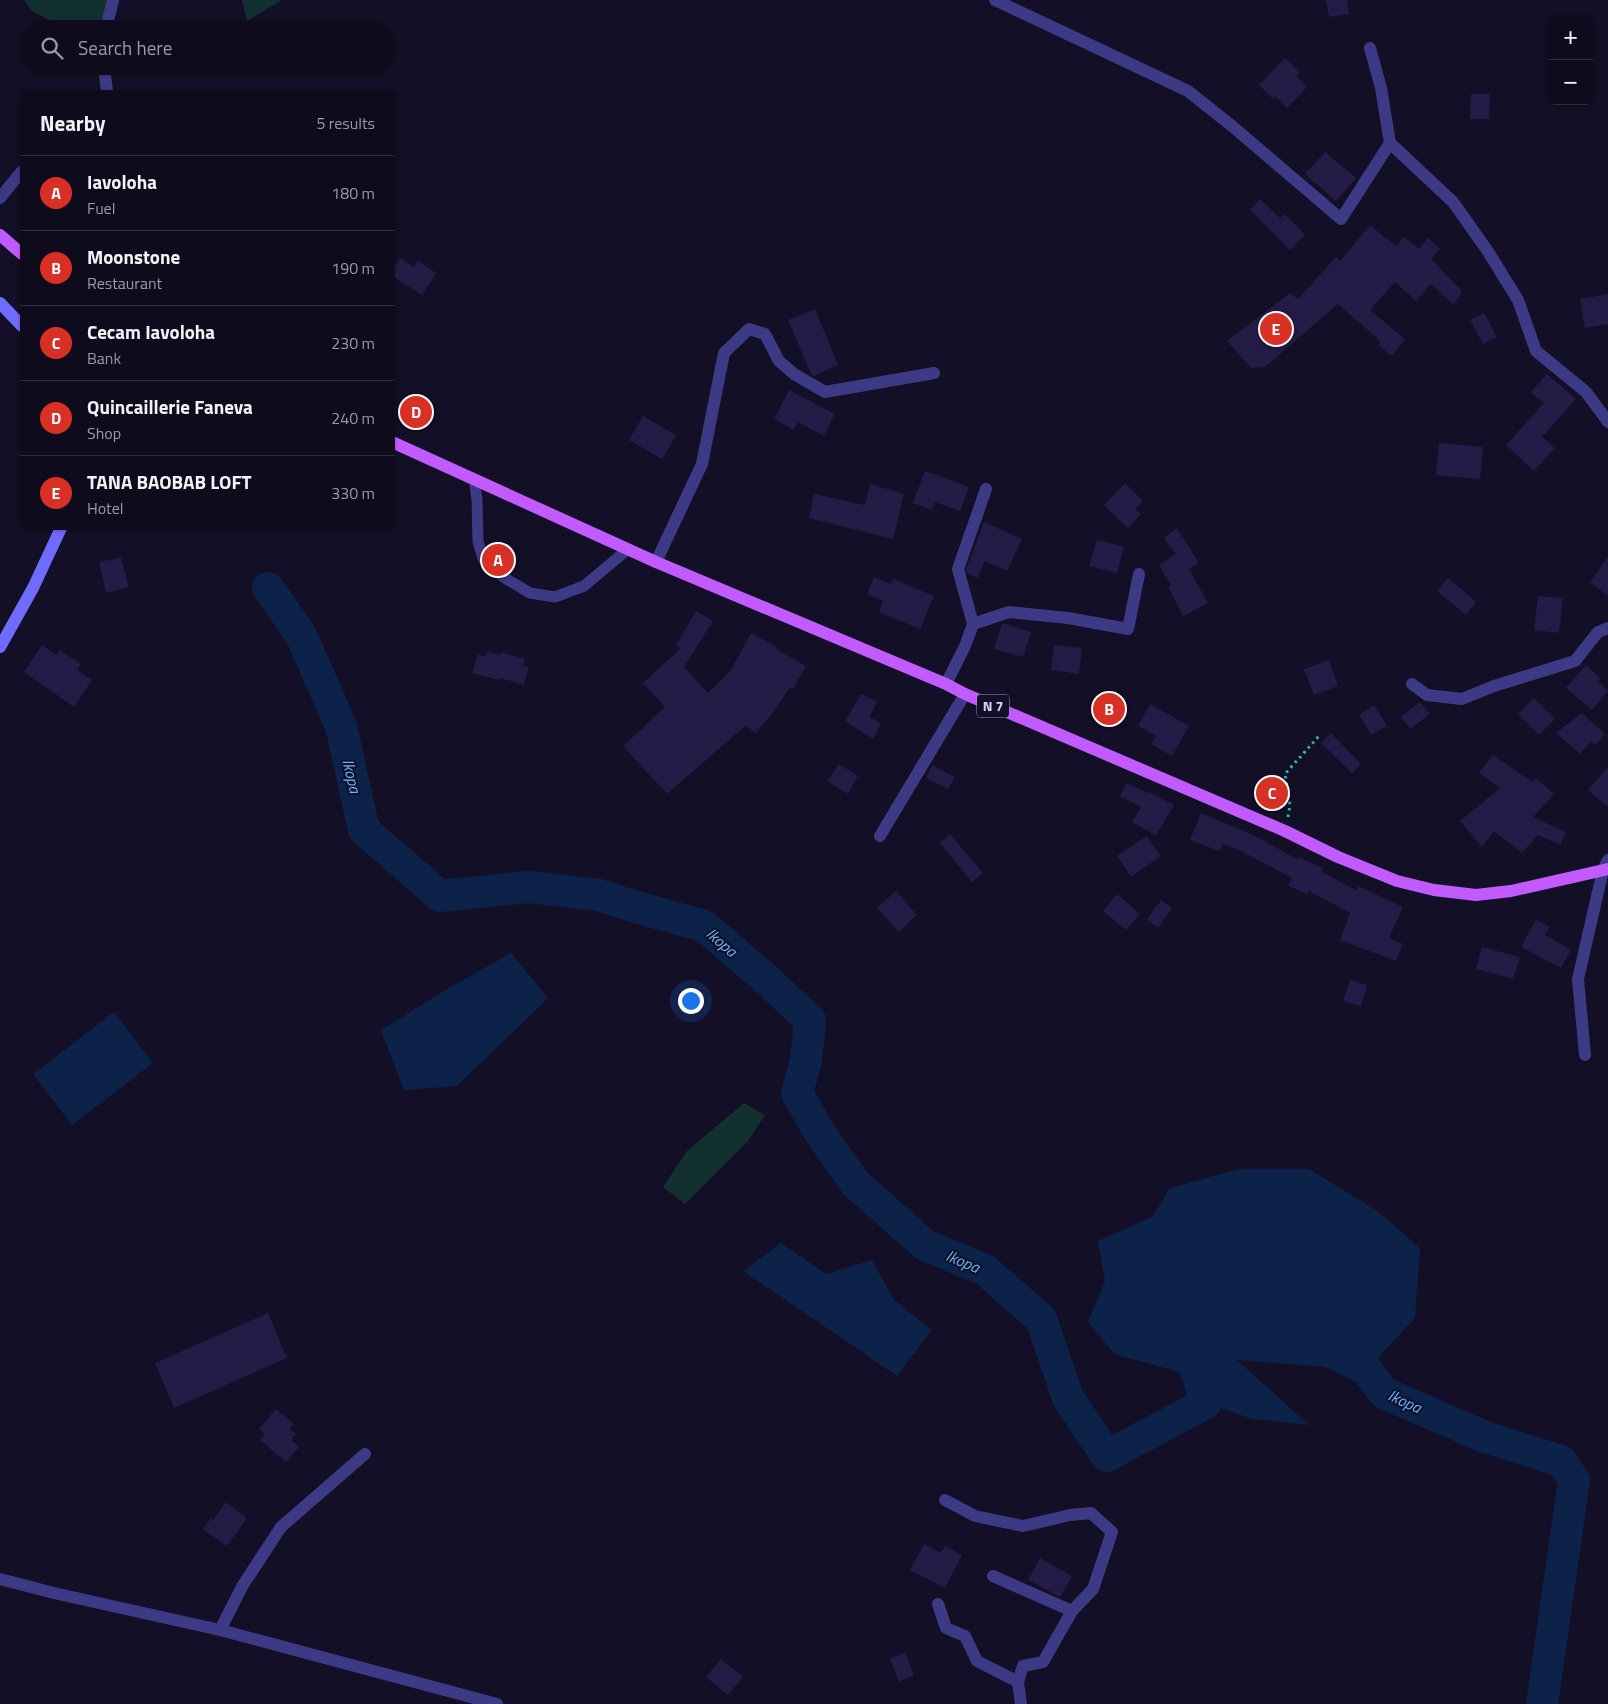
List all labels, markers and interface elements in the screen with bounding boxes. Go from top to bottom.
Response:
map controls [1548,15,1593,105]
button: + [1548,15,1593,60]
search box [20,20,395,75]
text: Search here [78,33,172,62]
icon: search [38,34,66,62]
button: − [1548,60,1593,105]
text: Nearby [40,107,105,139]
text: 5 results [316,111,375,135]
text: Iavoloha [87,167,157,196]
text: A [51,181,61,205]
text: 180 m [331,181,375,205]
text: Fuel [87,196,115,220]
text: Moonstone [87,242,180,271]
text: B [51,256,61,280]
text: 190 m [331,256,375,280]
text: Restaurant [87,271,162,295]
pin: E [1260,310,1292,348]
text: Cecam Iavoloha [87,317,215,346]
text: C [52,331,60,355]
text: 230 m [331,331,375,355]
text: Bank [87,346,121,370]
text: Quincaillerie Faneva [87,392,253,421]
pin: D [400,393,432,431]
text: D [51,406,61,430]
text: 240 m [331,406,375,430]
text: Shop [87,421,121,445]
text: TANA BAOBAB LOFT [87,467,252,496]
text: E [52,481,60,505]
text: 330 m [331,481,375,505]
text: Hotel [87,496,124,520]
pin: A [482,541,514,579]
pin: B [1093,690,1125,728]
road number: N 7 [977,694,1009,718]
water label: Ikopa [336,757,368,796]
pin: C [1256,774,1288,812]
water label: Ikopa [701,922,744,963]
your location [678,988,704,1014]
water label: Ikopa [942,1243,984,1279]
water label: Ikopa [1384,1383,1427,1420]

